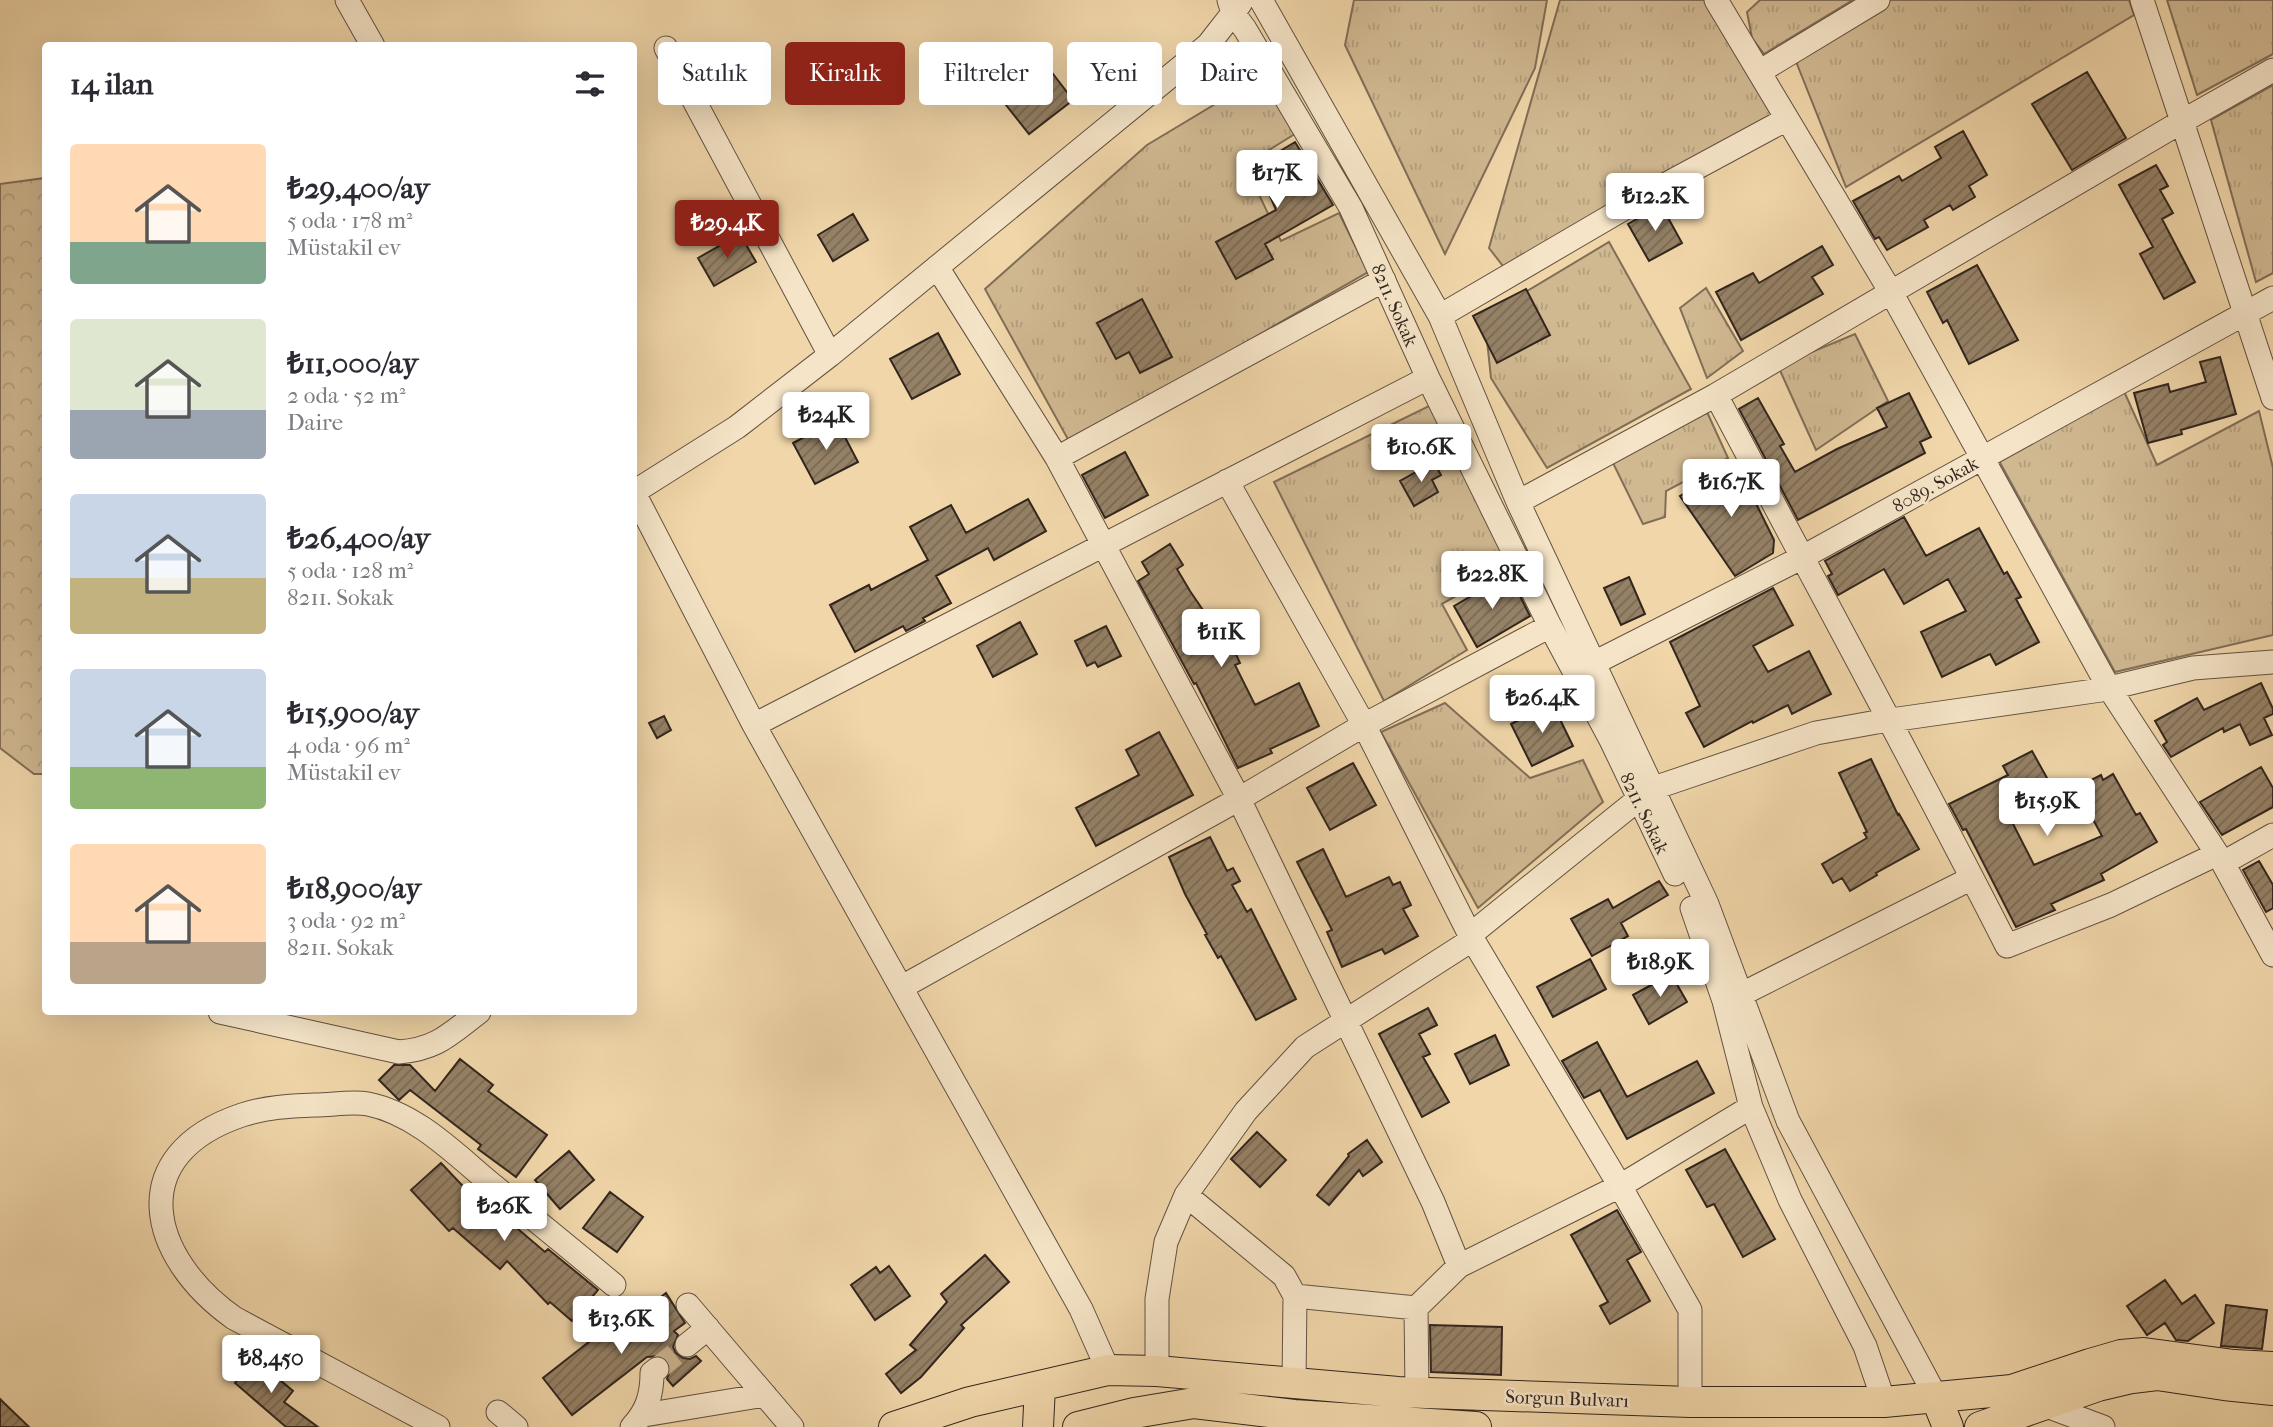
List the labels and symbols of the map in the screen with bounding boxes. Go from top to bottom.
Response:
pin: ₺17K [1236,150,1318,210]
pin: ₺12.2K [1598,174,1712,233]
pin: ₺29.4K [670,201,784,260]
street label: 8211. Sokak [1366,261,1422,350]
pin: ₺24K [785,392,867,452]
pin: ₺10.6K [1364,424,1478,484]
street label: 8089. Sokak [1889,452,1982,518]
pin: ₺16.7K [1674,460,1788,519]
pin: ₺22.8K [1435,552,1549,611]
pin: ₺11K [1180,610,1262,669]
pin: ₺26.4K [1485,676,1599,735]
street label: 8211. Sokak [1615,769,1673,858]
pin: ₺15.9K [1990,778,2104,838]
pin: ₺18.9K [1603,940,1717,999]
pin: ₺26K [463,1184,545,1243]
pin: ₺13.6K [564,1296,678,1356]
pin: ₺8,450 [214,1336,328,1395]
street label: Sorgun Bulvarı [1505,1386,1629,1412]

